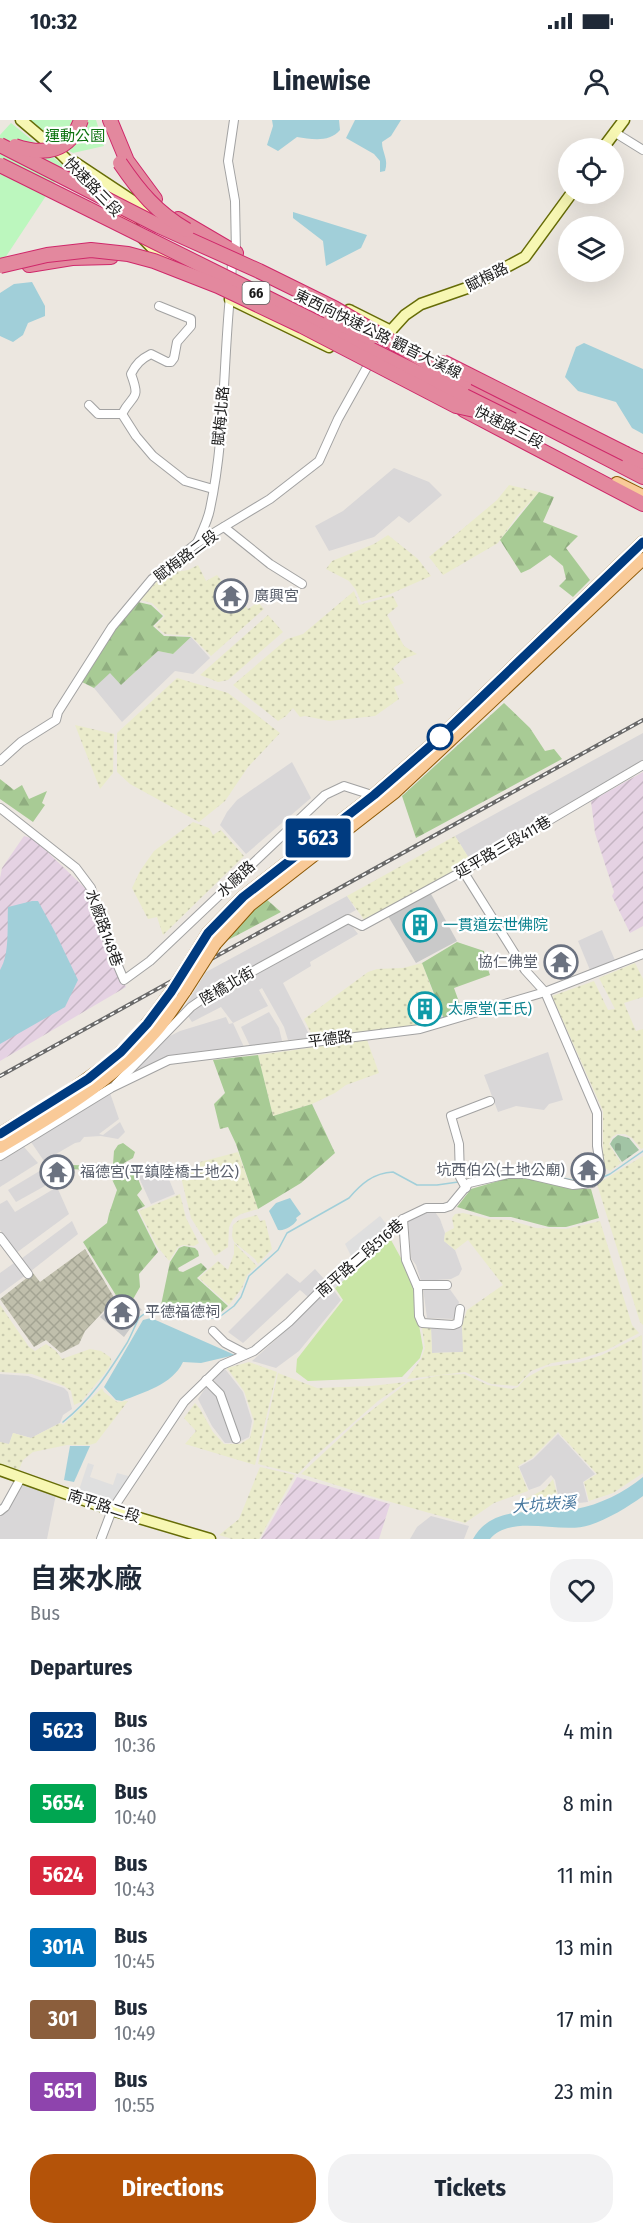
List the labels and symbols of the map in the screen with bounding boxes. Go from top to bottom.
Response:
park label: 運動公園 [45,127,105,145]
street label: 快速路三段 [60,154,126,220]
street label: 賦梅路 [463,259,511,295]
road number: 66 [242,282,270,304]
street label: 東西向快速公路 觀音大溪線 [292,286,464,382]
street label: 賦梅北路 [209,385,233,447]
street label: 快速路三段 [471,402,547,452]
street label: 賦梅路二段 [151,526,221,586]
temple icon: 廣興宮 [213,578,249,614]
place label: 廣興宮 [254,587,299,605]
unlabelled marker [427,724,453,750]
street label: 延平路三段411巷 [452,812,554,882]
line badge: 5623 [276,818,360,858]
street label: 水廠路 [213,857,259,901]
street label: 水廠路148巷 [82,887,126,969]
building icon: 一貫道宏世佛院 [402,907,438,943]
place label: 一貫道宏世佛院 [443,916,548,934]
temple icon: 協仁佛堂 [543,944,579,980]
place label: 協仁佛堂 [478,953,538,971]
street label: 陸橋北街 [197,963,257,1009]
building icon: 太原堂(王氏) [407,991,443,1027]
place label: 太原堂(王氏) [448,1000,532,1018]
street label: 平德路 [307,1027,353,1051]
temple icon: 坑西伯公(土地公廟) [570,1152,606,1188]
temple icon: 福德宮(平鎮陸橋土地公) [39,1154,75,1190]
place label: 坑西伯公(土地公廟) [436,1161,565,1179]
place label: 福德宮(平鎮陸橋土地公) [80,1163,239,1181]
street label: 南平路二段516巷 [313,1215,407,1301]
temple icon: 平德福德祠 [104,1294,140,1330]
place label: 平德福德祠 [145,1303,220,1321]
street label: 南平路二段 [66,1486,142,1526]
water label: 大坑崁溪 [511,1493,579,1516]

